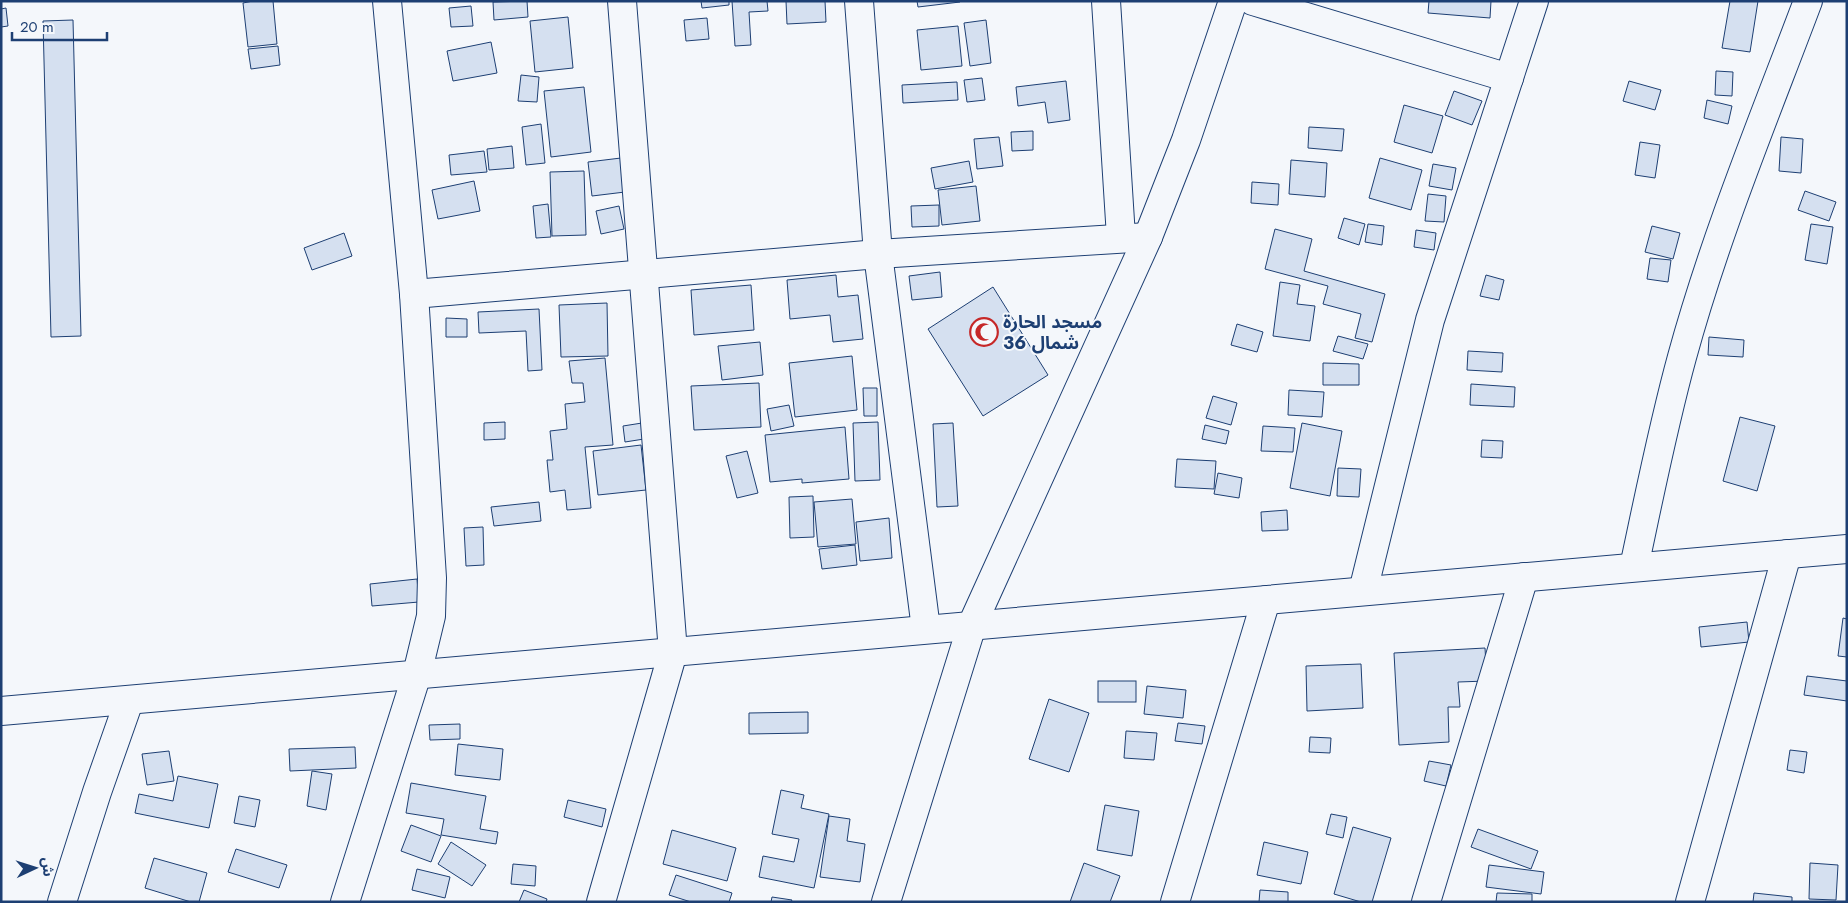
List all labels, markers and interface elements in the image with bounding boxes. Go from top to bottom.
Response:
scale bar [12,10,108,42]
text: 20 m [20,16,54,38]
place label: مسجد الحارة 36 شمال [1003,309,1102,356]
mosque icon: مسجد الحارة 36 شمال [969,317,999,347]
north arrow [10,843,60,893]
text: ش [37,857,59,877]

